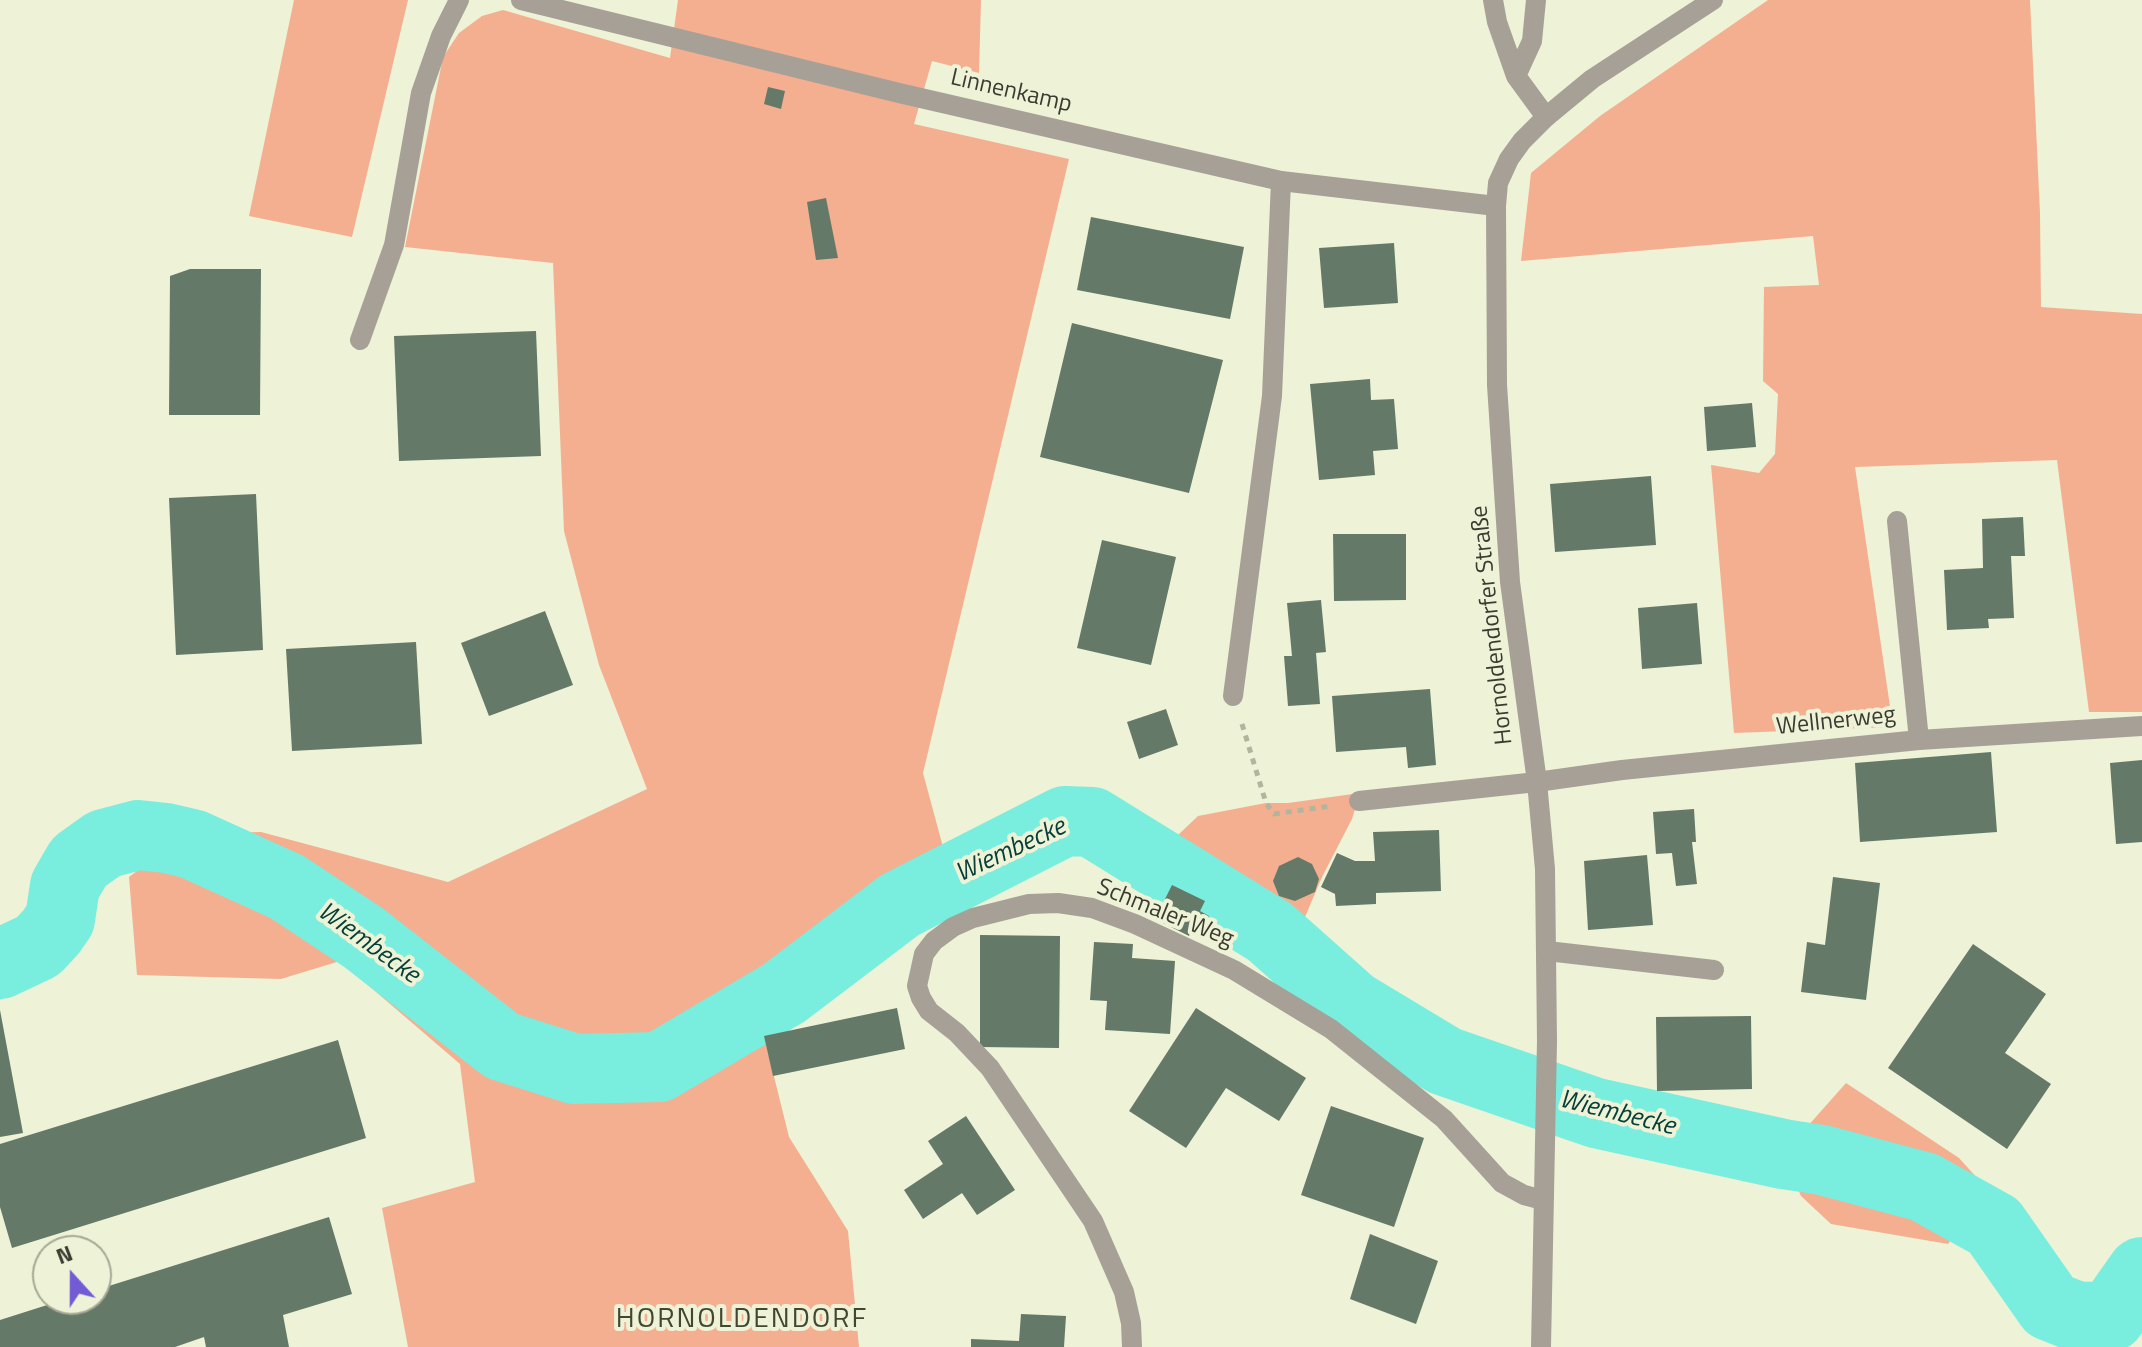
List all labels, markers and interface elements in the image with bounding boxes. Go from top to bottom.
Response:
street label: Linnenkamp [947,64,1075,120]
street label: Hornoldendorfer Straße [1466,504,1520,746]
street label: Wellnerweg [1775,701,1897,743]
water label: Wiembecke [951,812,1071,890]
street label: Schmaler Weg [1092,874,1238,954]
water label: Wiembecke [311,897,425,991]
water label: Wiembecke [1556,1085,1678,1143]
north arrow [32,1235,112,1315]
text: N [51,1236,77,1273]
district label: HORNOLDENDORF [616,1303,868,1337]

